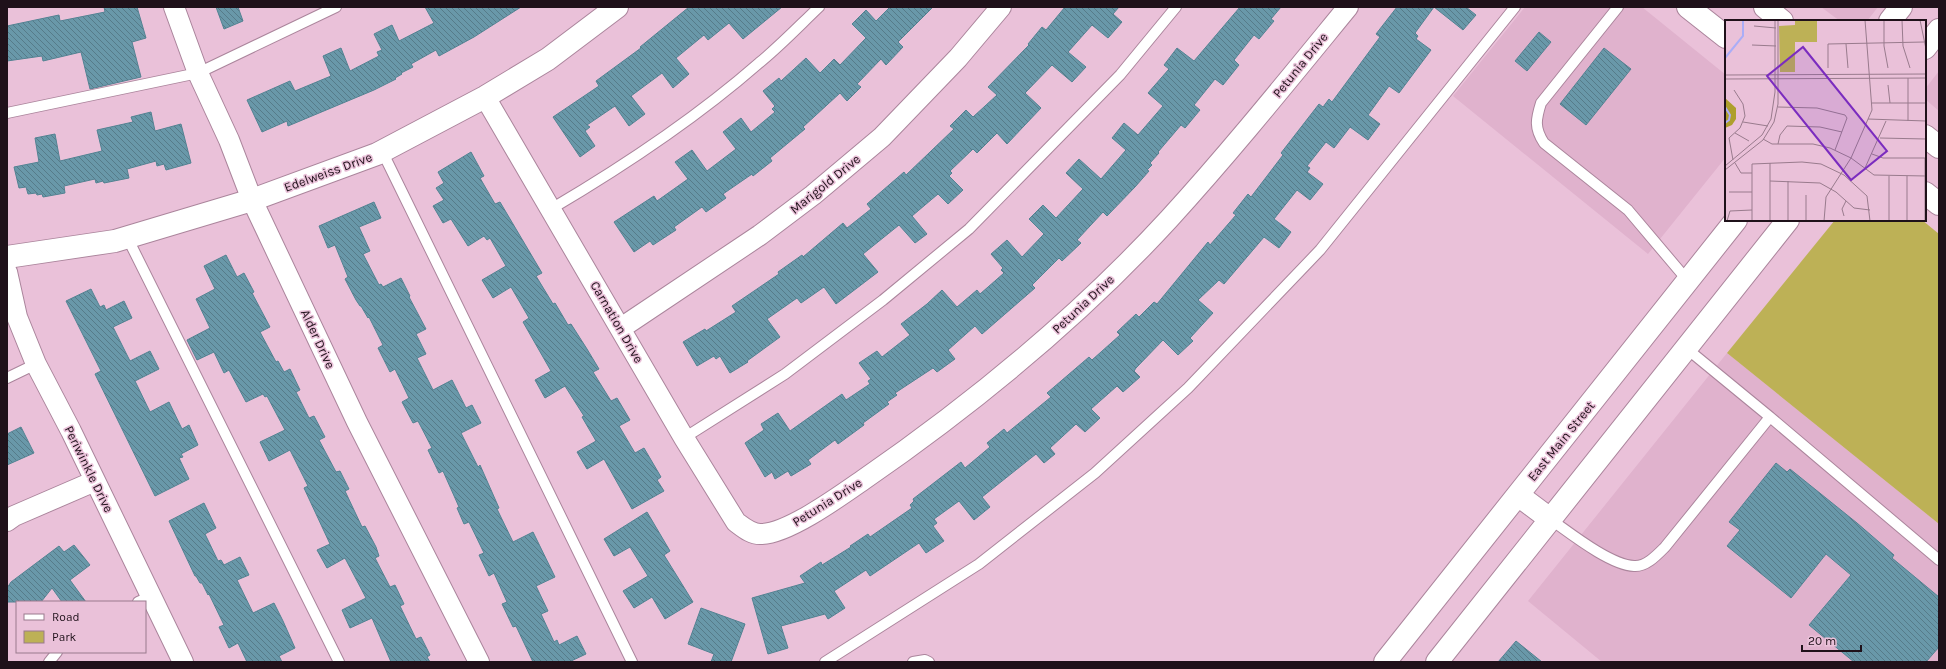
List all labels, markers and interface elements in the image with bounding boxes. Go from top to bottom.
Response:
inset map [1725,20,1926,221]
street label: Petunia Drive [1269,29,1331,100]
street label: Edelweiss Drive [282,149,374,195]
street label: Marigold Drive [787,151,863,217]
street label: Petunia Drive [1049,271,1117,336]
street label: Carnation Drive [588,278,647,366]
street label: Alder Drive [298,307,338,371]
street label: East Main Street [1524,398,1598,484]
street label: Periwinkle Drive [62,423,117,515]
street label: Petunia Drive [790,475,865,529]
legend [16,601,146,653]
text: Road [52,610,80,624]
scale bar [1802,627,1861,653]
text: Park [52,630,77,644]
text: 20 m [1808,634,1836,648]

